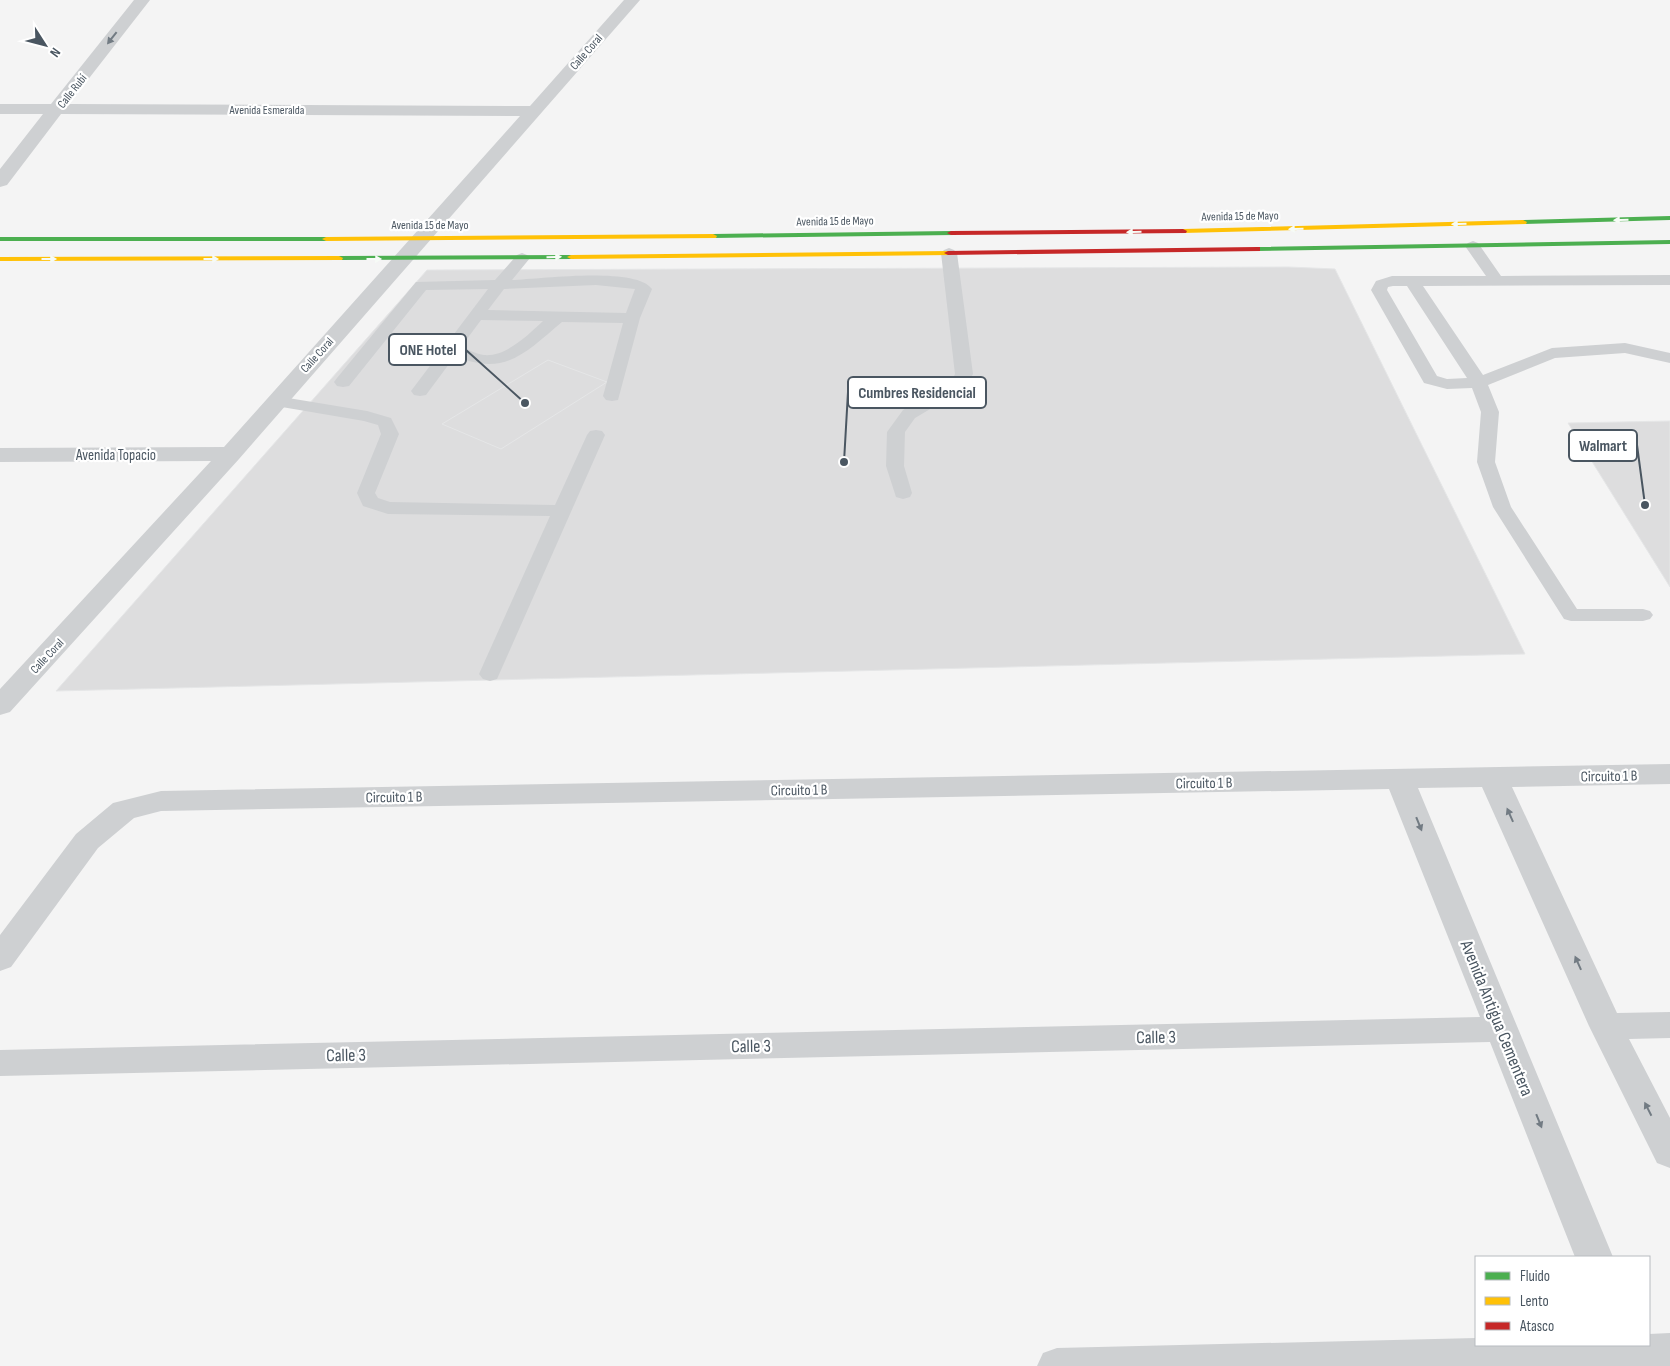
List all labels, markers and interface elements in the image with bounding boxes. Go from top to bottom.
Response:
north arrow [20,20,70,70]
street label: Calle Coral [567,31,606,73]
one-way arrow [107,32,118,45]
text: N [46,44,64,60]
street label: Calle Rubí [54,71,91,111]
street label: Avenida Esmeralda [229,103,305,118]
street label: Avenida 15 de Mayo [1200,208,1279,225]
street label: Avenida 15 de Mayo [795,213,874,230]
one-way arrow [1613,216,1629,224]
street label: Avenida 15 de Mayo [390,218,469,233]
one-way arrow [1451,221,1467,229]
one-way arrow [1288,225,1304,233]
one-way arrow [1126,228,1142,236]
one-way arrow [546,253,562,261]
one-way arrow [41,255,57,263]
one-way arrow [203,255,219,263]
one-way arrow [366,255,382,263]
callout: ONE Hotel [389,334,466,365]
street label: Calle Coral [298,335,337,376]
text: ONE Hotel [399,341,457,360]
callout: Cumbres Residencial [848,377,986,408]
text: Cumbres Residencial [858,384,976,403]
callout: Walmart [1569,430,1637,461]
text: Walmart [1579,437,1627,456]
street label: Avenida Topacio [75,446,156,465]
street label: Calle Coral [27,636,67,677]
street label: Circuito 1 B [1581,767,1638,786]
street label: Circuito 1 B [1176,774,1233,793]
street label: Circuito 1 B [771,781,828,800]
street label: Circuito 1 B [366,788,423,807]
one-way arrow [1506,808,1514,822]
one-way arrow [1415,817,1423,832]
street label: Avenida Antigua Cementera [1455,936,1537,1099]
one-way arrow [1573,956,1581,970]
street label: Calle 3 [1136,1027,1176,1048]
street label: Calle 3 [731,1036,771,1057]
street label: Calle 3 [326,1045,366,1066]
one-way arrow [1644,1102,1652,1117]
one-way arrow [1535,1114,1543,1129]
legend [1475,1256,1650,1346]
text: Fluido [1520,1267,1550,1286]
text: Lento [1520,1292,1549,1311]
text: Atasco [1519,1317,1554,1336]

